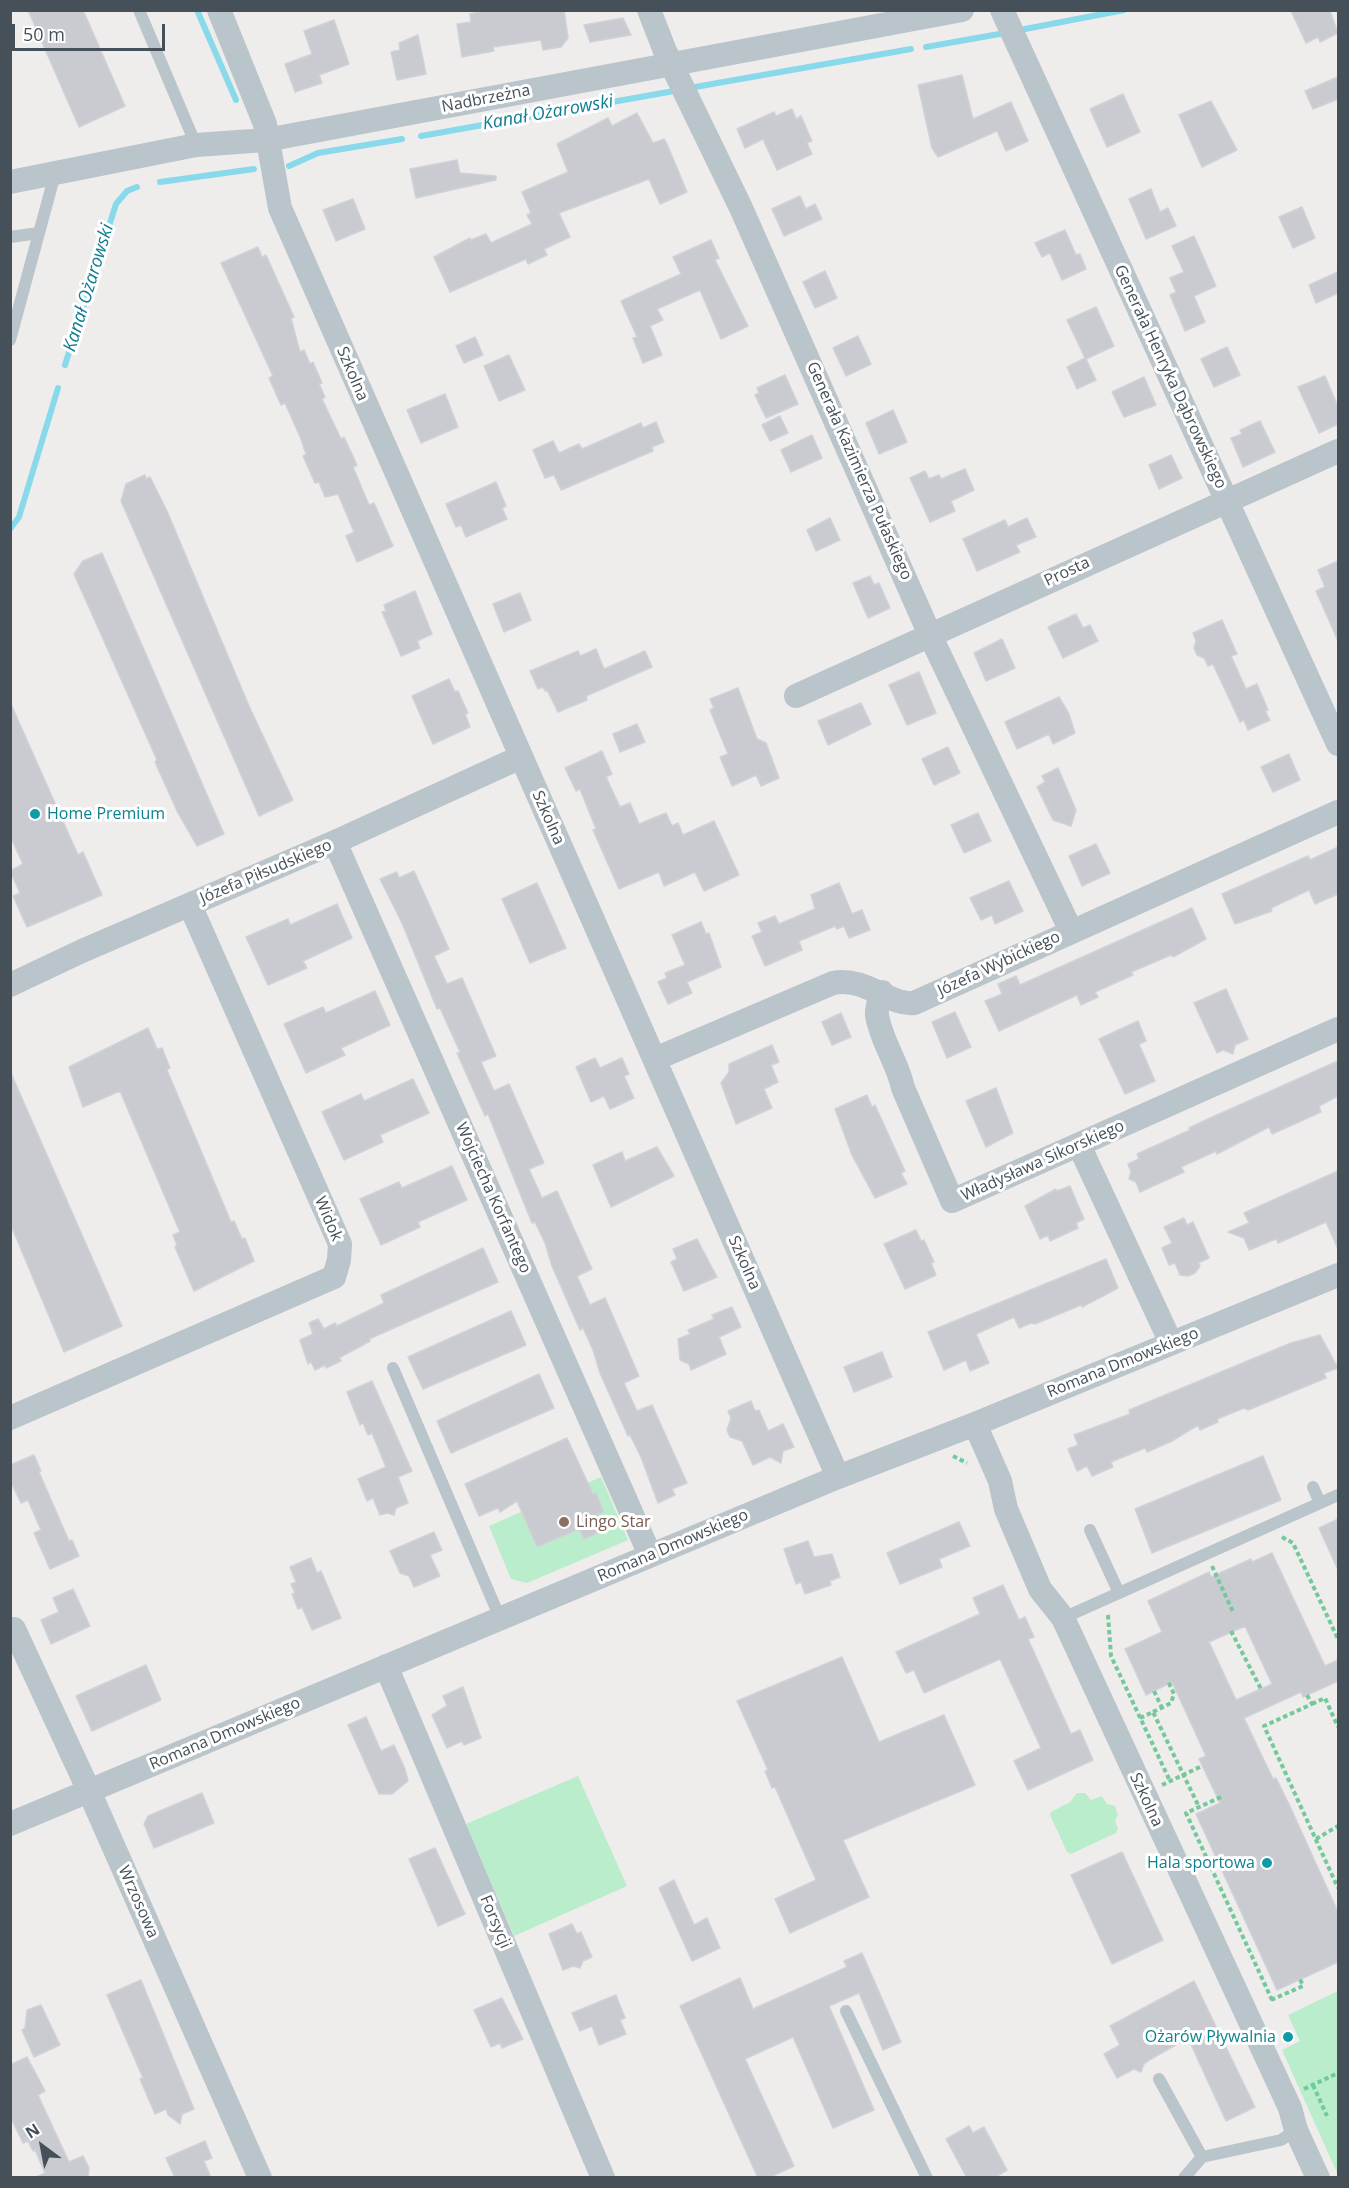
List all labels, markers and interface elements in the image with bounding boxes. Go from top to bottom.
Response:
scale bar [15,12,168,50]
text: 50 m [23,22,65,46]
street label: Nadbrzeżna [440,81,532,117]
water label: Kanał Ożarowski [481,91,615,135]
water label: Kanał Ożarowski [59,222,119,354]
street label: Generała Henryka Dąbrowskiego [1110,262,1230,492]
street label: Szkolna [332,344,372,404]
street label: Generała Kazimierza Pułaskiego [802,359,916,583]
street label: Prosta [1041,553,1093,591]
street label: Szkolna [528,788,568,848]
place label: Home Premium [47,804,165,824]
marker: Home Premium [28,807,42,821]
street label: Józefa Piłsudskiego [197,836,335,908]
street label: Józefa Wybickiego [935,927,1063,1001]
street label: Władysława Sikorskiego [959,1116,1127,1206]
street label: Wojciecha Korfantego [451,1120,535,1276]
street label: Widok [310,1194,346,1244]
street label: Szkolna [724,1233,764,1293]
street label: Romana Dmowskiego [1044,1324,1202,1402]
street label: Romana Dmowskiego [595,1506,751,1586]
place label: Lingo Star [576,1512,651,1532]
marker: Lingo Star [557,1515,571,1529]
street label: Romana Dmowskiego [147,1694,303,1774]
street label: Szkolna [1125,1770,1167,1830]
place label: Hala sportowa [1147,1853,1255,1873]
marker: Hala sportowa [1260,1856,1274,1870]
street label: Wrzosowa [114,1863,162,1941]
street label: Forsycji [475,1893,515,1951]
place label: Ożarów Pływalnia [1145,2027,1276,2047]
marker: Ożarów Pływalnia [1281,2030,1295,2044]
north arrow [12,2116,72,2176]
text: N [21,2118,44,2144]

